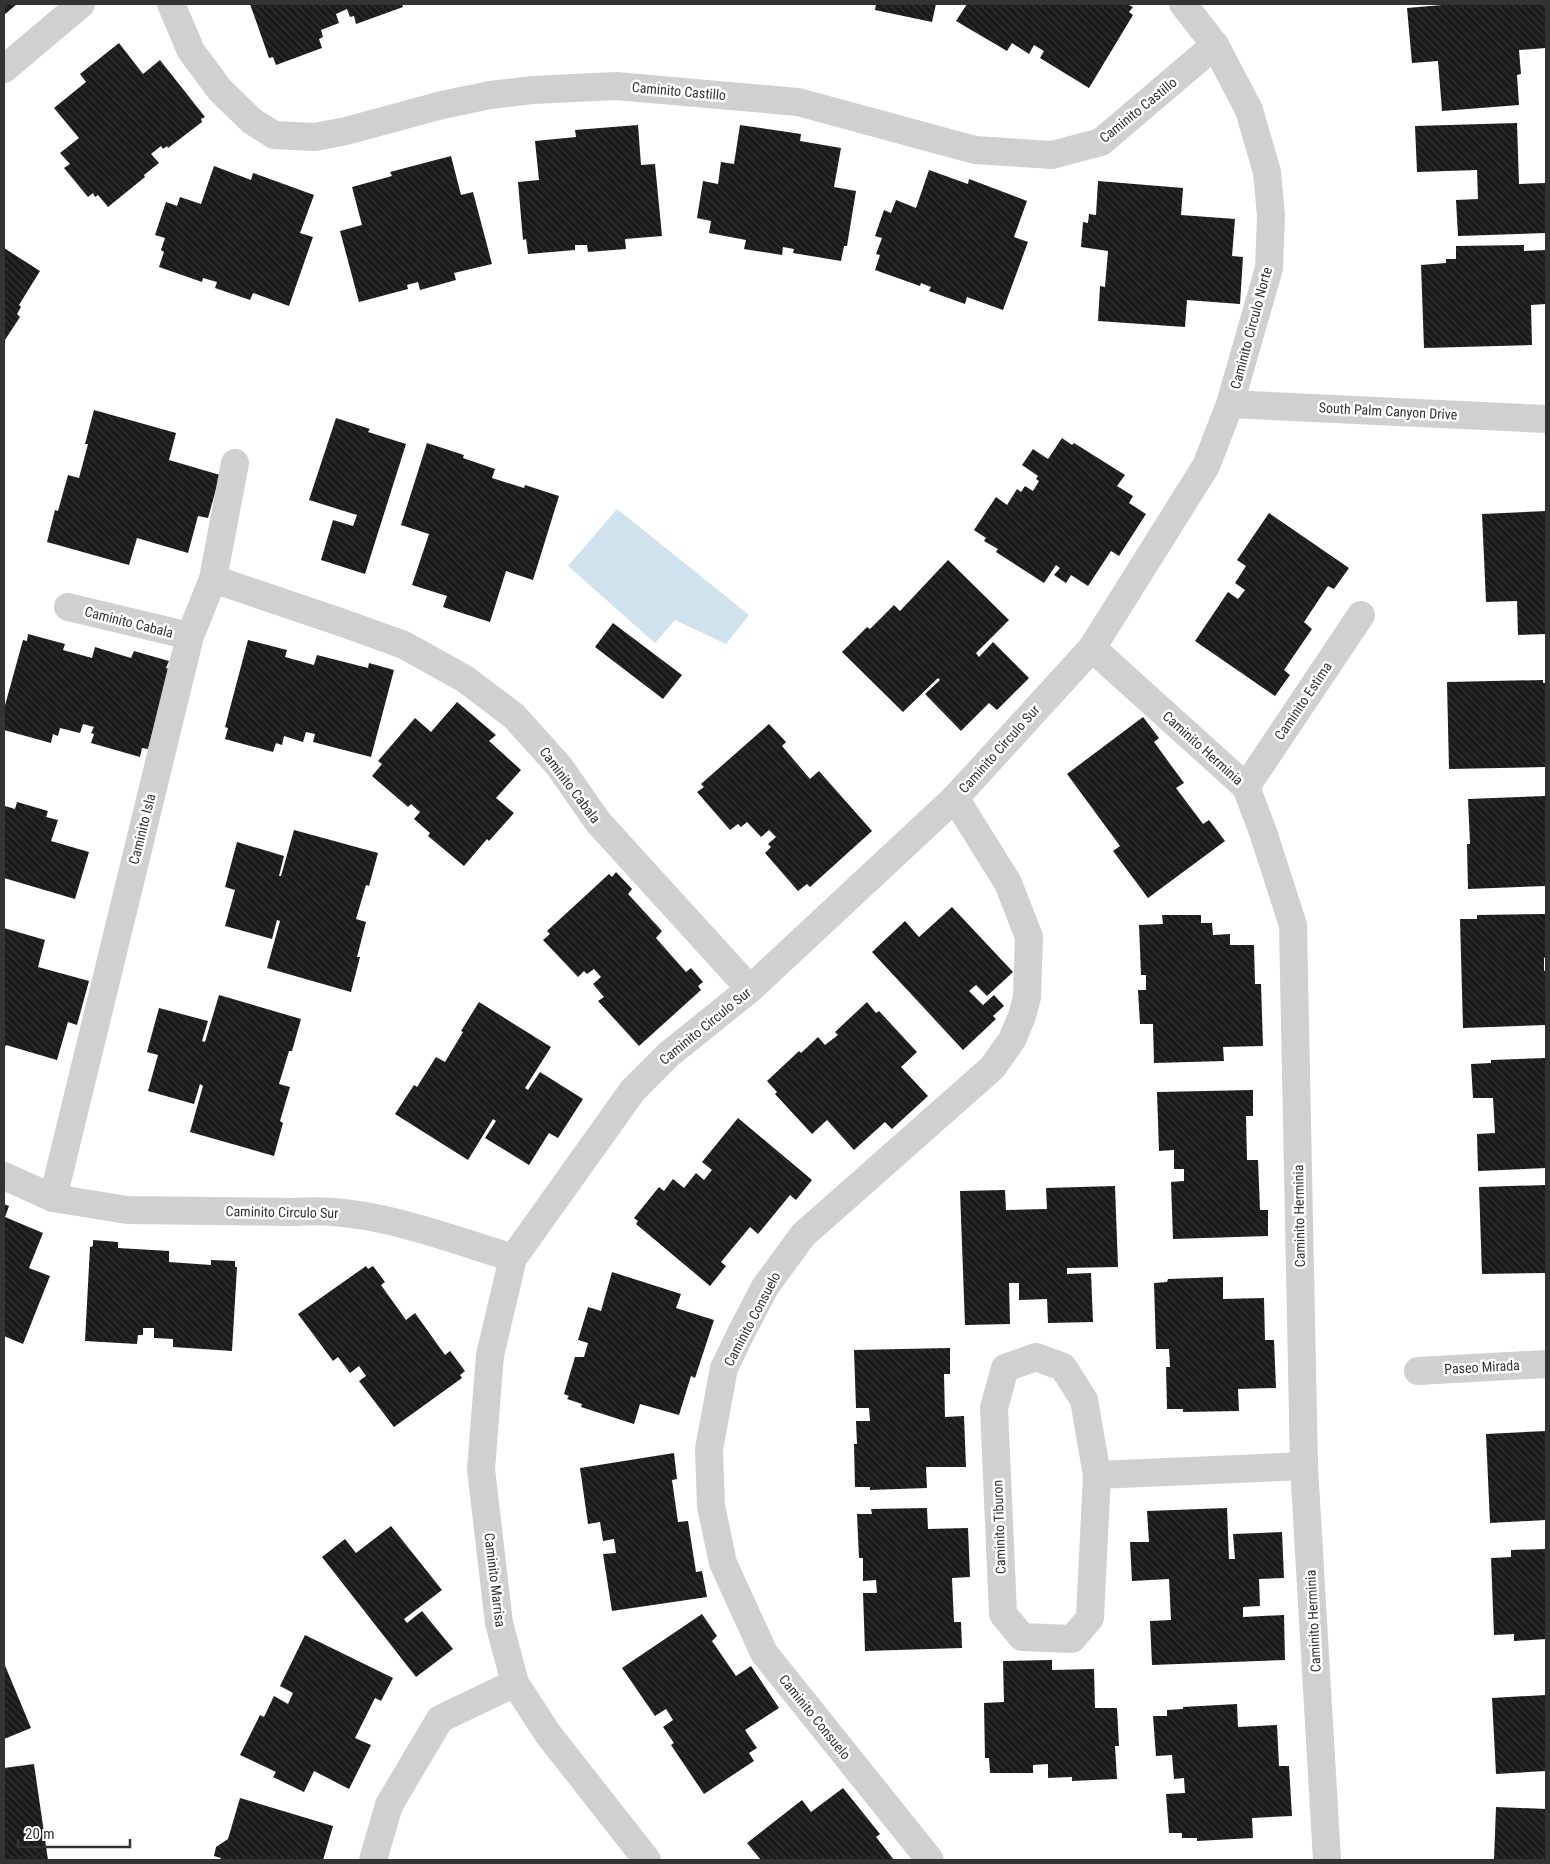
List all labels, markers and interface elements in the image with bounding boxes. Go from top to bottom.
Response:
street label: Caminito Castillo [1096,74,1180,146]
street label: Caminito Castillo [631,79,727,103]
street label: Caminito Circulo Norte [1227,265,1275,391]
street label: South Palm Canyon Drive [1318,399,1458,423]
street label: Caminito Cabala [83,603,175,641]
street label: Caminito Estima [1271,659,1335,743]
street label: Caminito Circulo Sur [955,702,1043,796]
street label: Caminito Herminia [1160,708,1246,788]
street label: Caminito Cabala [536,744,604,826]
street label: Caminito Isla [125,792,159,866]
street label: Caminito Circulo Sur [656,984,754,1068]
street label: Caminito Herminia [1290,1165,1308,1267]
street label: Caminito Circulo Sur [225,1203,339,1221]
street label: Caminito Consuelo [720,1269,784,1369]
street label: Paseo Mirada [1444,1357,1520,1377]
street label: Caminito Tiburon [989,1480,1009,1574]
street label: Caminito Marrisa [481,1532,509,1628]
street label: Caminito Herminia [1302,1569,1324,1673]
street label: Caminito Consuelo [776,1671,854,1763]
scale bar [18,1816,130,1848]
text: 20 m [25,1825,55,1843]

